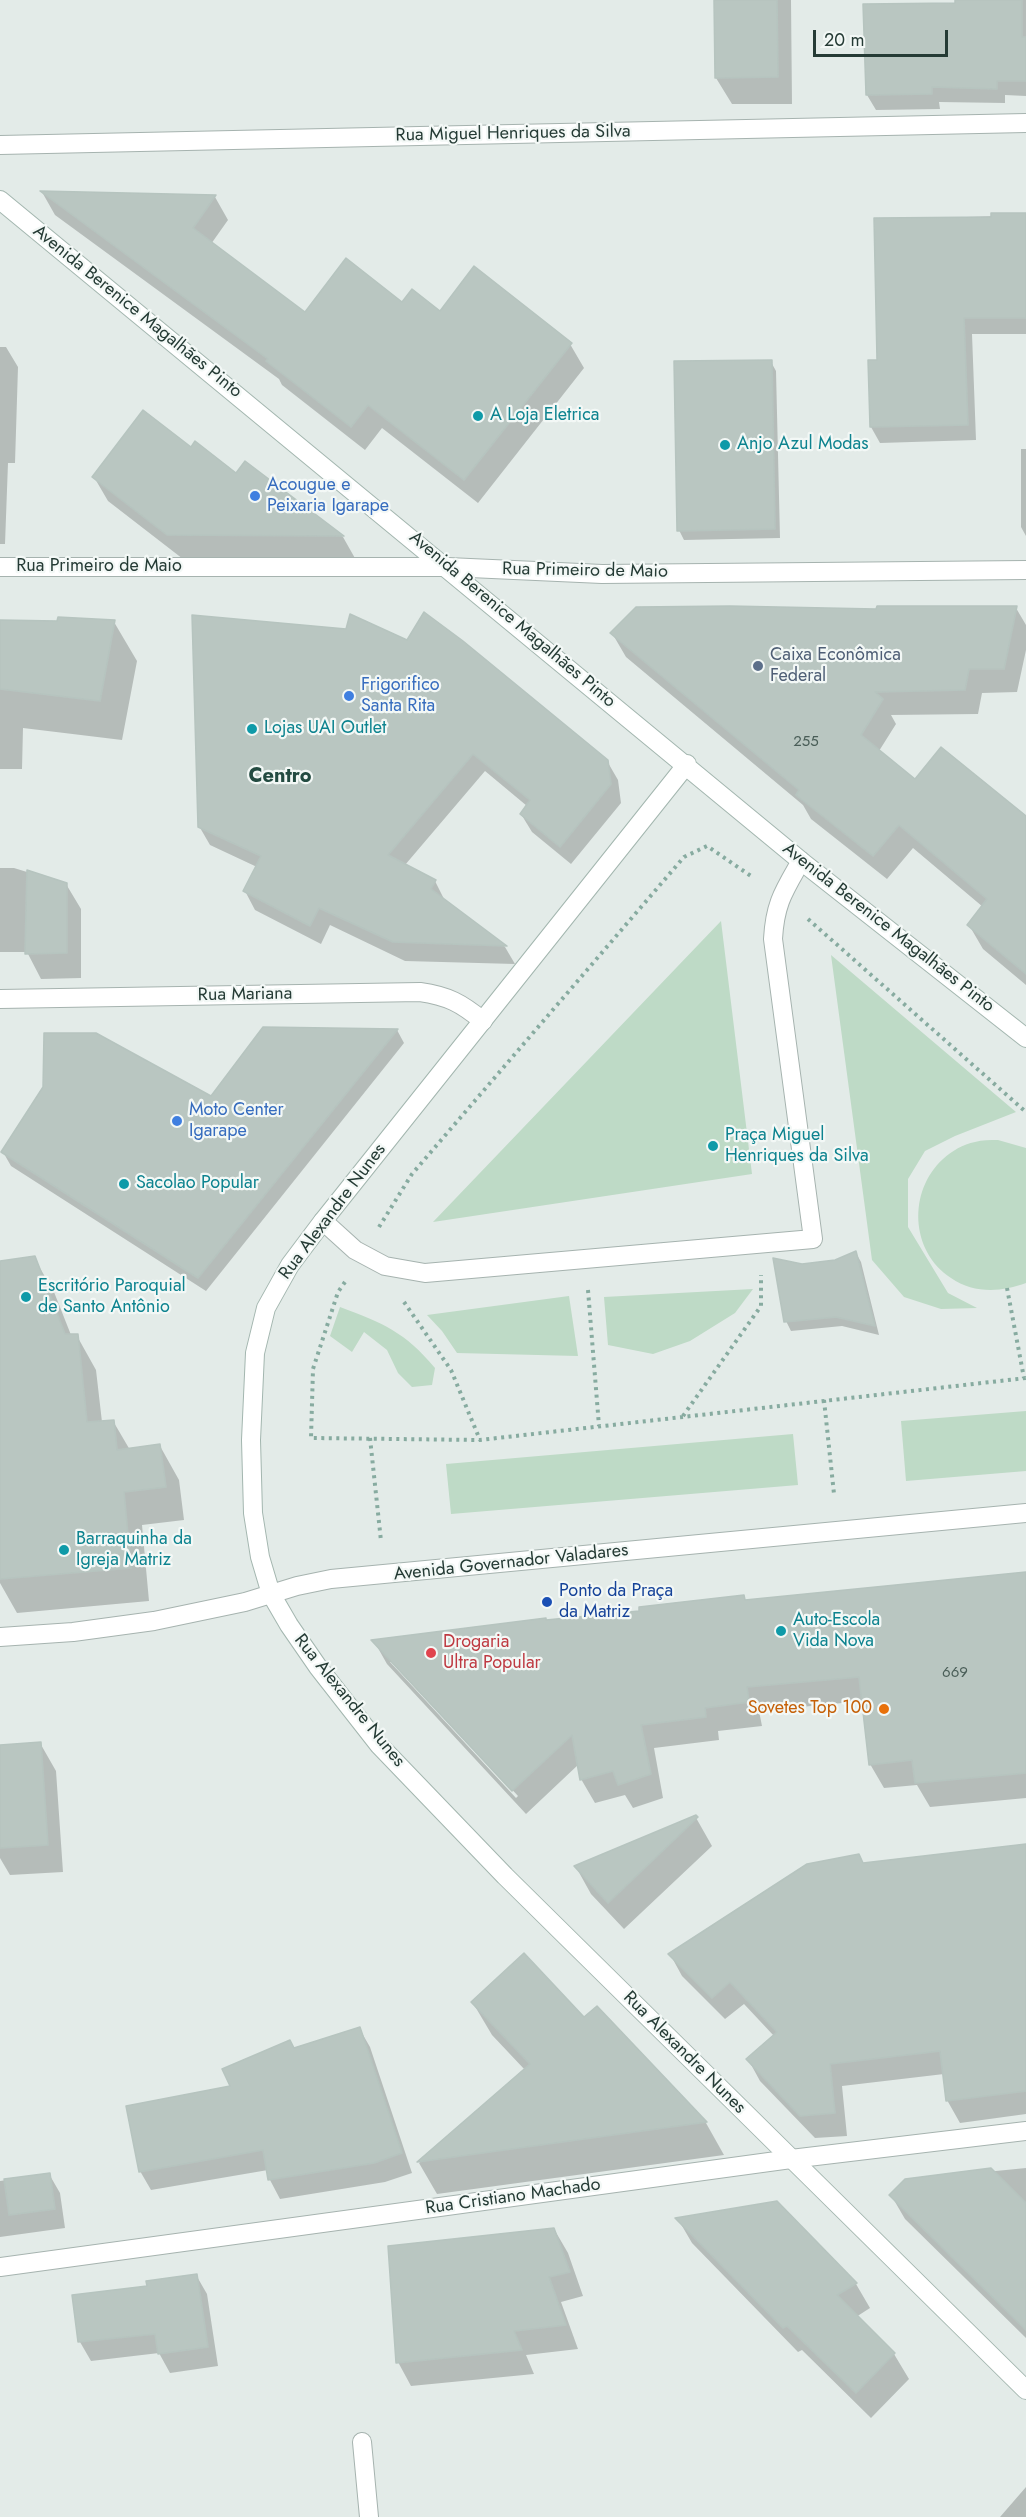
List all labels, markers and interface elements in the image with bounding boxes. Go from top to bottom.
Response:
scale bar [816,18,951,56]
text: 20 m [824,27,864,53]
street label: Rua Miguel Henriques da Silva [395,121,631,147]
street label: Avenida Berenice Magalhães Pinto [28,221,246,403]
place label: A Loja Eletrica [490,405,600,427]
marker: A Loja Eletrica [471,409,485,423]
place label: Anjo Azul Modas [737,434,869,456]
marker: Anjo Azul Modas [718,438,732,452]
place label: Acougue e Peixaria Igarape [267,475,389,518]
marker: Acougue e Peixaria Igarape [248,489,262,503]
street label: Avenida Berenice Magalhães Pinto [404,527,620,713]
street label: Rua Primeiro de Maio [16,556,182,578]
street label: Rua Primeiro de Maio [502,559,668,583]
place label: Caixa Econômica Federal [770,645,901,688]
marker: Caixa Econômica Federal [751,659,765,673]
place label: Frigorifico Santa Rita [361,675,440,718]
marker: Frigorifico Santa Rita [342,689,356,703]
place label: Lojas UAI Outlet [264,718,386,740]
marker: Lojas UAI Outlet [245,722,259,736]
house number: 255 [793,733,819,751]
district label: Centro [248,765,312,789]
street label: Avenida Berenice Magalhães Pinto [778,839,998,1017]
street label: Rua Mariana [198,983,292,1007]
place label: Moto Center Igarape [189,1100,284,1142]
marker: Moto Center Igarape [170,1114,184,1128]
place label: Praça Miguel Henriques da Silva [725,1125,869,1168]
marker: Praça Miguel Henriques da Silva [706,1139,720,1153]
street label: Rua Alexandre Nunes [275,1140,391,1284]
place label: Sacolao Popular [136,1173,259,1195]
marker: Sacolao Popular [117,1177,131,1191]
place label: Escritório Paroquial de Santo Antônio [38,1276,186,1318]
marker: Escritório Paroquial de Santo Antônio [19,1290,33,1304]
place label: Barraquinha da Igreja Matriz [76,1529,192,1572]
street label: Avenida Governador Valadares [393,1540,629,1586]
marker: Barraquinha da Igreja Matriz [57,1543,71,1557]
place label: Ponto da Praça da Matriz [559,1581,673,1624]
marker: Ponto da Praça da Matriz [540,1595,554,1609]
place label: Auto-Escola Vida Nova [793,1610,880,1652]
marker: Auto-Escola Vida Nova [774,1624,788,1638]
street label: Rua Alexandre Nunes [289,1630,409,1772]
place label: Drogaria Ultra Popular [443,1632,541,1674]
marker: Drogaria Ultra Popular [424,1646,438,1660]
house number: 669 [942,1664,968,1682]
place label: Sovetes Top 100 [748,1698,872,1720]
marker: Sovetes Top 100 [877,1702,891,1716]
street label: Rua Alexandre Nunes [618,1987,750,2119]
street label: Rua Cristiano Machado [424,2174,602,2220]

